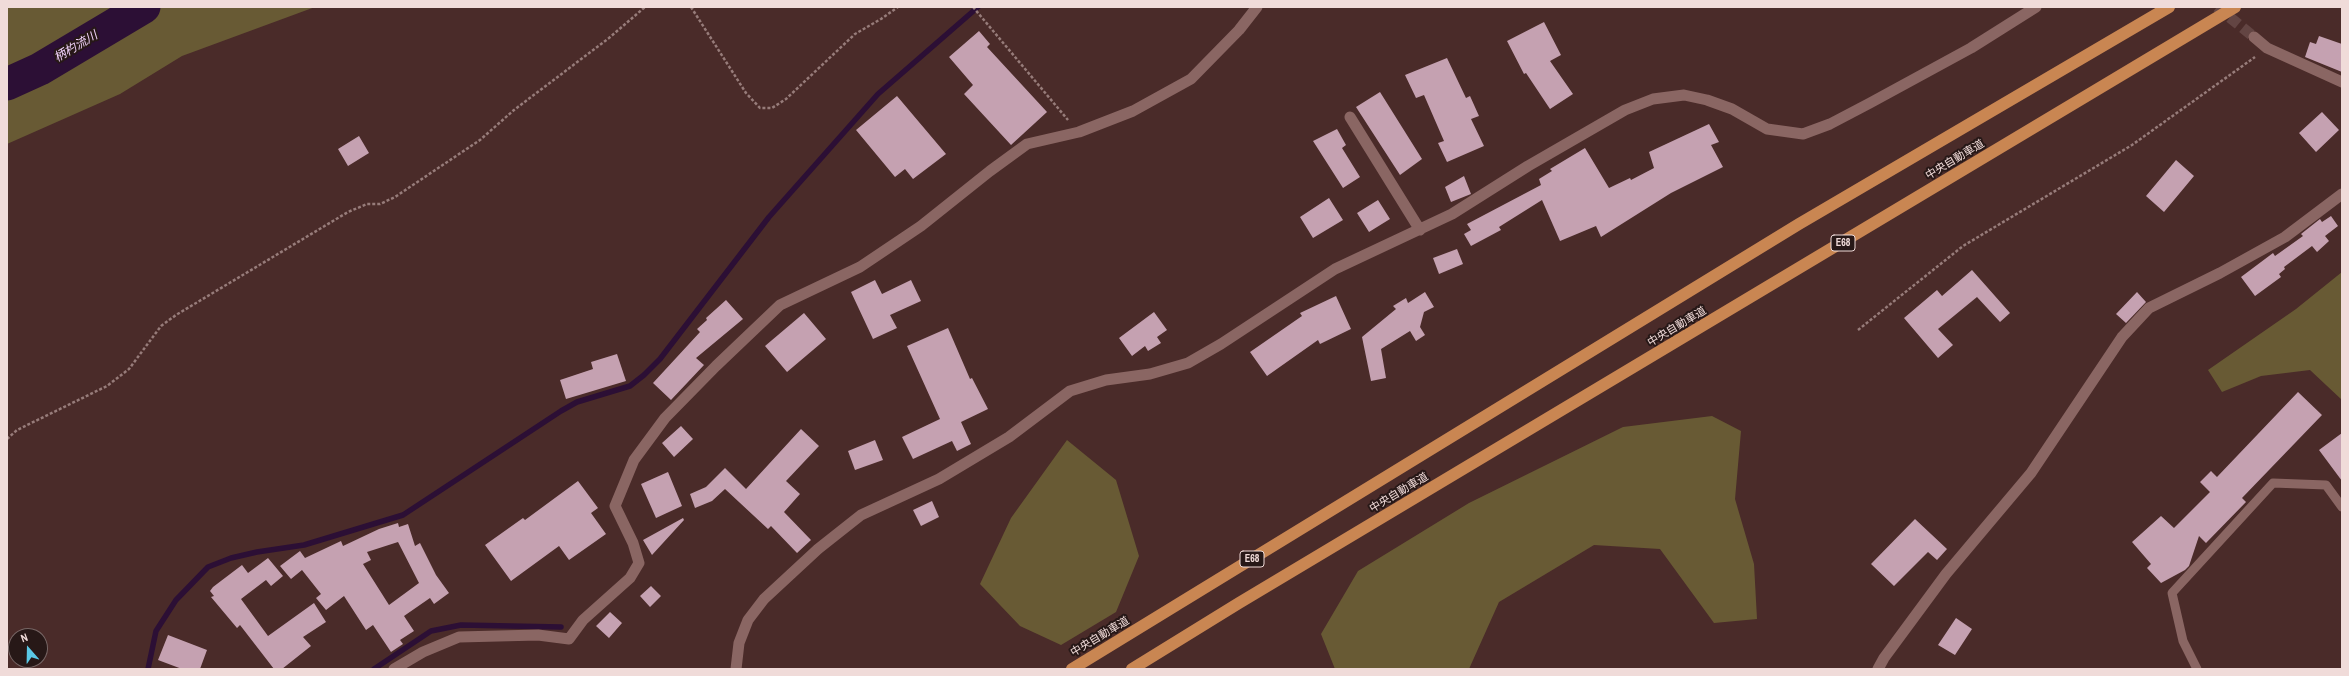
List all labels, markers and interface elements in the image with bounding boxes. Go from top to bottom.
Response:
water label: 柄杓流川 [52,28,100,66]
street label: 中央自動車道 [1923,137,1987,183]
road number: E68 [1831,235,1855,251]
street label: 中央自動車道 [1645,304,1709,350]
street label: 中央自動車道 [1367,470,1431,516]
road number: E68 [1240,551,1264,567]
street label: 中央自動車道 [1068,614,1132,660]
north arrow [8,628,48,668]
text: N [19,630,30,645]

